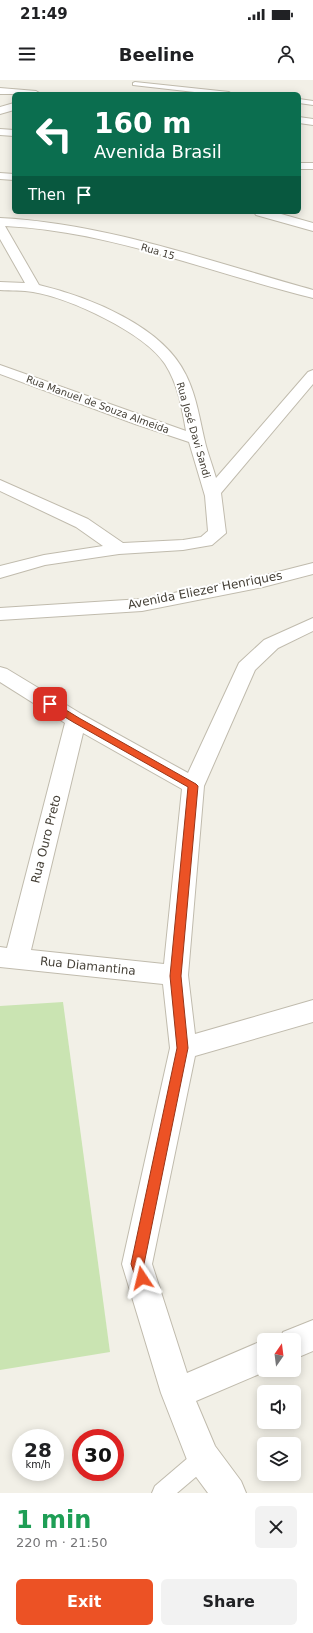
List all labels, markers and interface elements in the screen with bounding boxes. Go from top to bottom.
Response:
text: 21:49 [20,5,68,23]
icon: menu [16,43,38,65]
icon: person [275,43,297,65]
text: Beeline [119,44,194,65]
text: 160 m [94,107,191,140]
icon: left [28,108,80,160]
text: Avenida Brasil [94,141,222,162]
icon: arrive [73,184,95,206]
text: Then [28,186,65,204]
street label: Rua 15 [140,241,176,262]
street label: Rua Manuel de Souza Almeida [25,373,171,436]
street label: Rua José Davi Sandi [175,381,213,479]
street label: Avenida Eliezer Henriques [127,568,283,612]
pin [33,687,67,721]
icon: arrive [39,693,61,715]
street label: Rua Ouro Preto [28,793,64,885]
street label: Rua Diamantina [39,954,137,978]
position arrow [121,1257,163,1299]
north arrow [257,1333,301,1377]
map controls [257,1333,301,1481]
button: sound [257,1385,301,1429]
speed limit sign: 30 [72,1429,124,1481]
button: layers [257,1437,301,1481]
text: 28 [24,1438,52,1462]
text: km/h [25,1459,51,1470]
text: 1 min [16,1506,91,1534]
button: close [255,1506,297,1548]
text: 220 m · 21:50 [16,1535,107,1550]
button: Exit [16,1579,153,1625]
button: Share [161,1579,297,1625]

